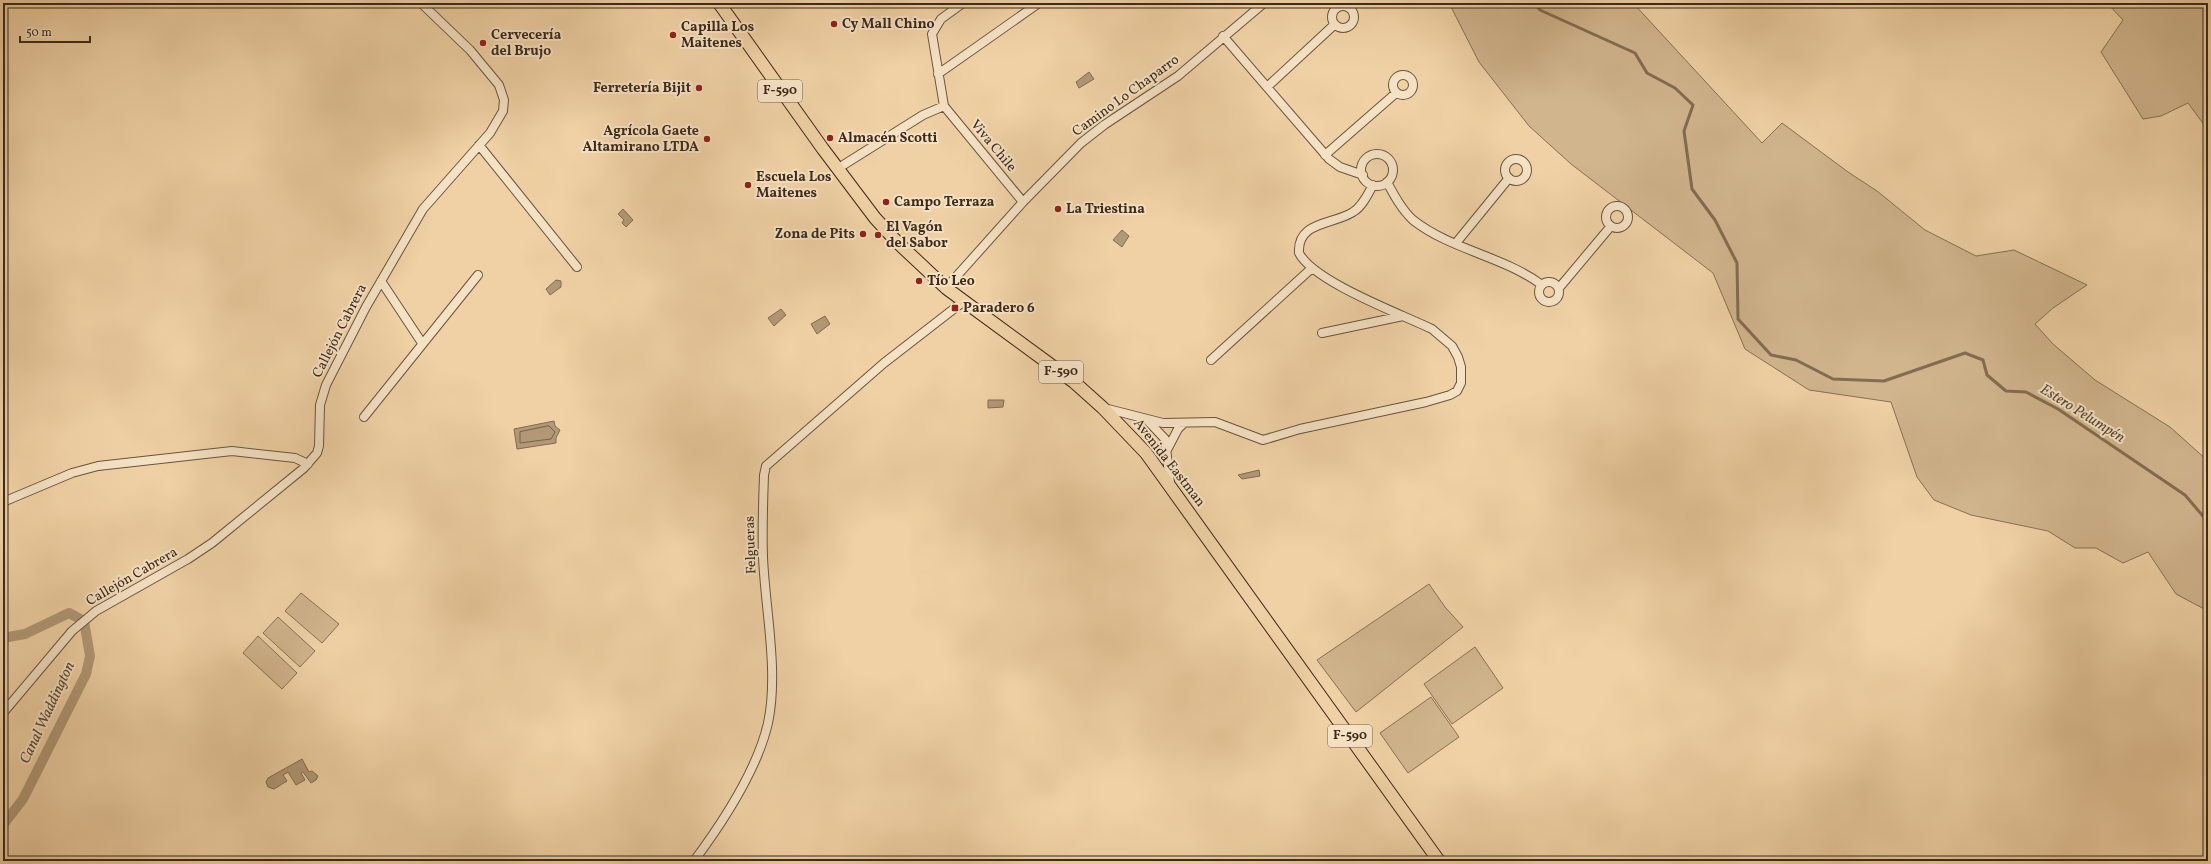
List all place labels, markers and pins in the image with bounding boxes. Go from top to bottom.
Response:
place label: Cy Mall Chino [842,15,935,34]
place label: Capilla Los Maitenes [681,18,754,53]
marker: Cy Mall Chino [829,19,839,29]
place label: Cervecería del Brujo [491,26,562,61]
marker: Capilla Los Maitenes [668,30,678,40]
marker: Cervecería del Brujo [478,38,488,48]
place label: Ferretería Bijit [593,79,691,98]
marker: Ferretería Bijit [694,83,704,93]
place label: Agrícola Gaete Altamirano LTDA [582,122,699,157]
place label: Almacén Scotti [838,129,937,148]
marker: Almacén Scotti [825,133,835,143]
marker: Agrícola Gaete Altamirano LTDA [702,134,712,144]
place label: Escuela Los Maitenes [756,168,832,203]
marker: Escuela Los Maitenes [743,180,753,190]
place label: Campo Terraza [894,193,995,212]
marker: Campo Terraza [881,197,891,207]
place label: La Triestina [1066,200,1145,219]
marker: La Triestina [1053,204,1063,214]
place label: El Vagón del Sabor [886,218,948,253]
place label: Zona de Pits [775,225,855,244]
marker: Zona de Pits [858,229,868,239]
marker: El Vagón del Sabor [873,230,883,240]
place label: Tío Leo [927,272,975,291]
marker: Tío Leo [914,276,924,286]
place label: Paradero 6 [963,299,1035,318]
marker: Paradero 6 [950,303,960,313]

